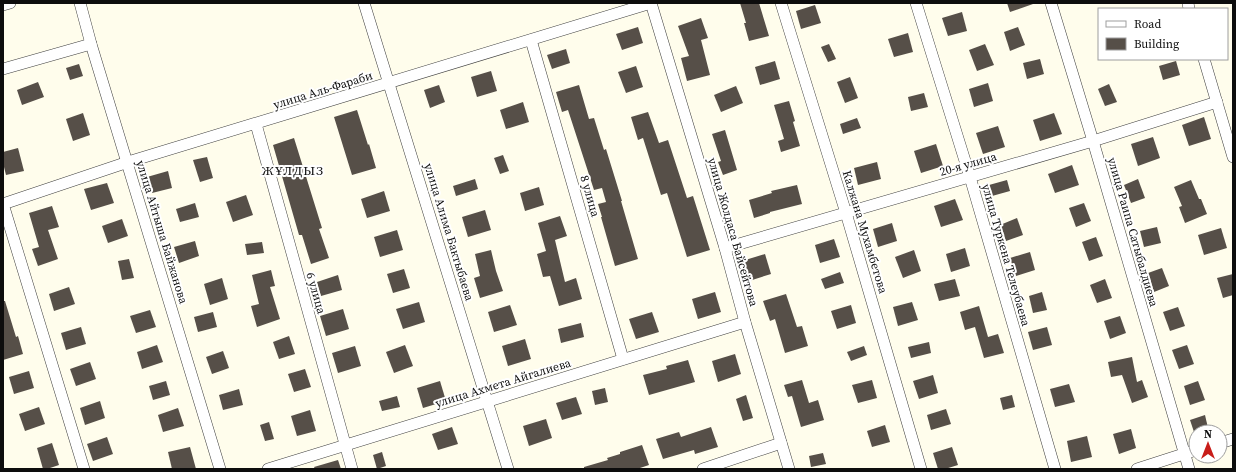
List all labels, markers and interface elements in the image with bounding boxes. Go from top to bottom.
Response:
legend [1098,8,1228,60]
text: Road [1134,16,1161,32]
text: Building [1134,36,1179,52]
street label: улица Аль-Фараби [271,67,375,113]
street label: 20-я улица [938,148,999,180]
street label: улица Раипа Сатыбалдиева [1104,155,1162,309]
street label: улица Жолдаса Байсейтова [704,156,762,309]
street label: улица Айтыша Байжанова [133,158,192,307]
street label: улица Алима Бактыбаева [420,161,478,304]
district label: ЖҰЛДЫЗ [262,162,324,179]
street label: Калжана Мухамбетова [839,169,892,296]
street label: 8 улица [576,173,604,220]
street label: улица Туркена Телеубаева [978,182,1034,329]
street label: 6 улица [302,270,330,317]
street label: улица Ахмета Айгалиева [433,354,574,411]
north arrow [1188,424,1228,464]
text: N [1204,427,1212,442]

